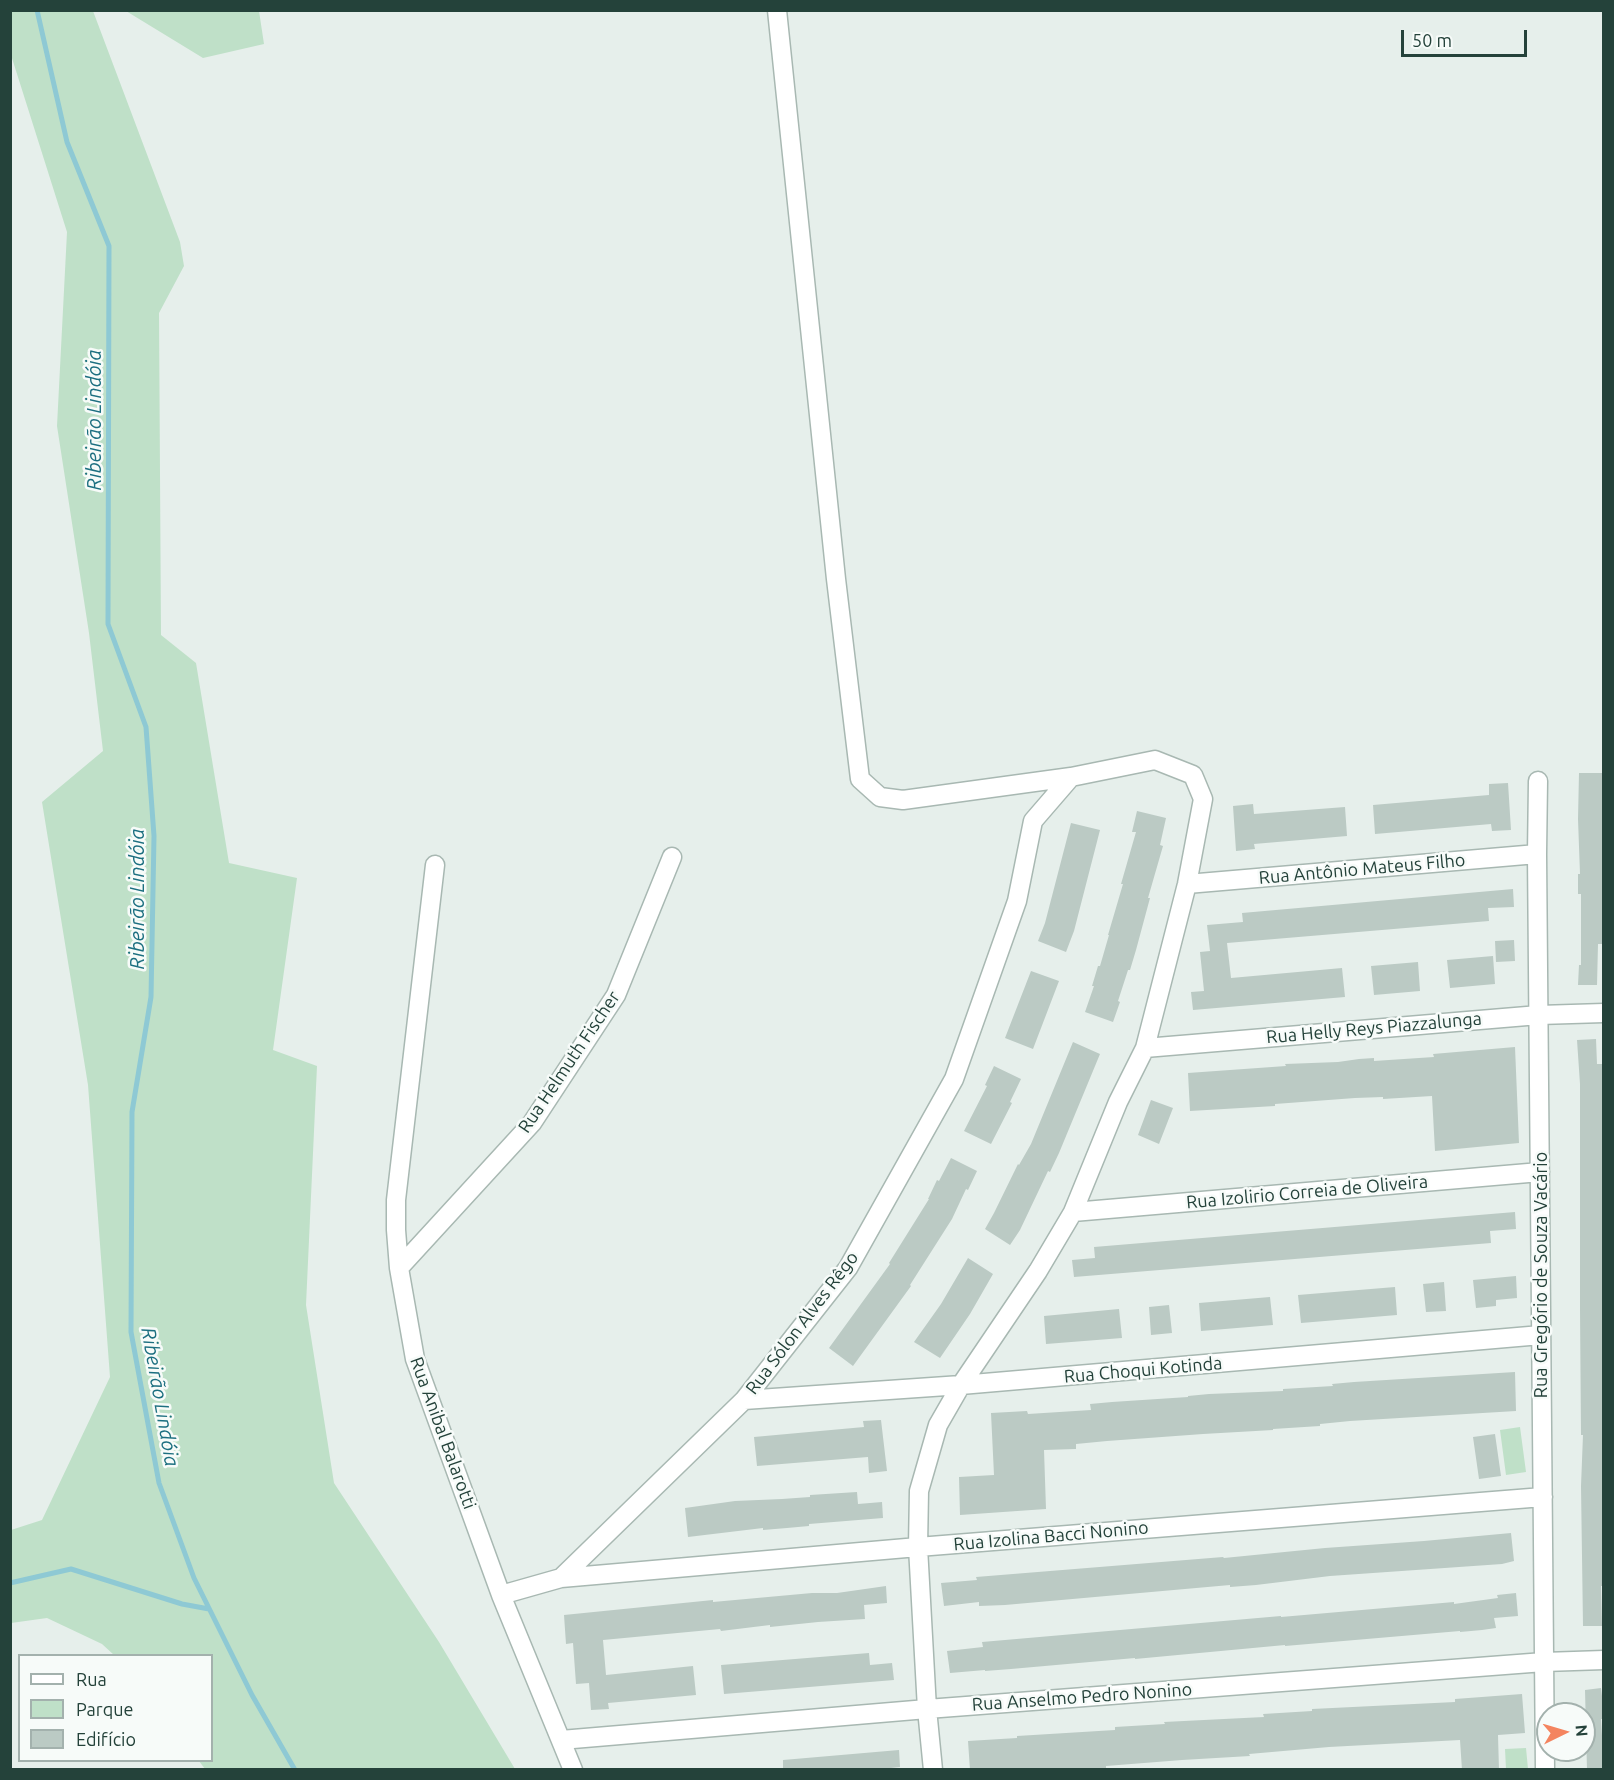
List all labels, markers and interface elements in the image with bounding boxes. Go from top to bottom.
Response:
scale bar [1404,18,1530,56]
text: 50 m [1412,30,1452,50]
water label: Ribeirão Lindóia [82,350,106,490]
water label: Ribeirão Lindóia [125,829,149,969]
street label: Rua Antônio Mateus Filho [1258,849,1466,889]
street label: Rua Helmuth Fischer [514,987,624,1137]
street label: Rua Helly Reys Piazzalunga [1265,1008,1483,1048]
street label: Rua Gregório de Souza Vacário [1530,1152,1552,1398]
street label: Rua Izolirio Correia de Oliveira [1185,1171,1429,1213]
street label: Rua Sólon Alves Rêgo [741,1247,863,1399]
water label: Ribeirão Lindóia [136,1326,184,1468]
street label: Rua Choqui Kotinda [1063,1352,1223,1388]
street label: Rua Anibal Balarotti [405,1354,481,1512]
street label: Rua Izolina Bacci Nonino [953,1517,1149,1555]
legend [18,1654,213,1762]
text: Rua [76,1669,107,1689]
street label: Rua Anselmo Pedro Nonino [971,1679,1193,1715]
text: Parque [76,1699,133,1719]
north arrow [1536,1702,1596,1762]
text: N [1572,1724,1591,1737]
text: Edifício [76,1729,136,1749]

